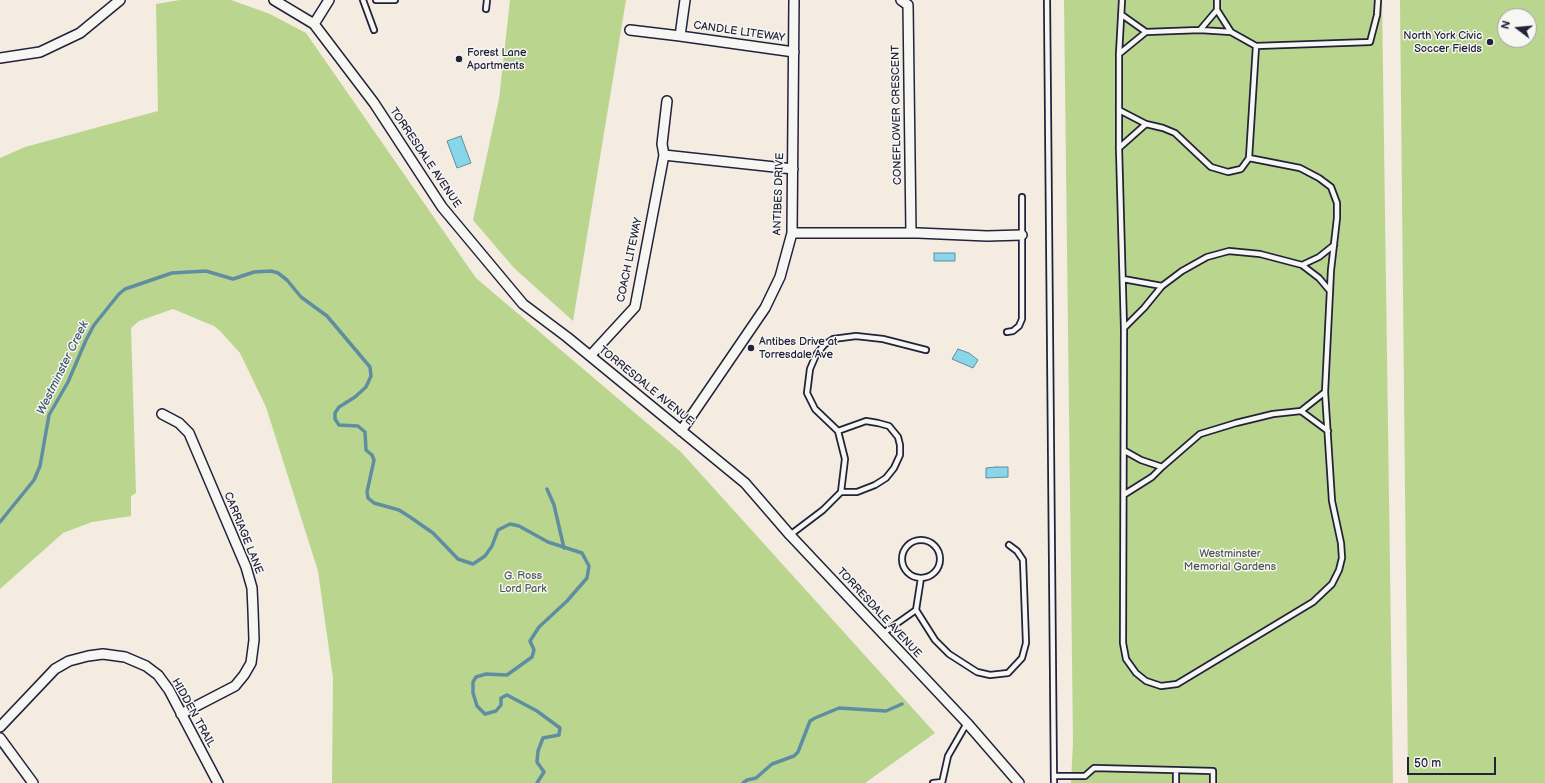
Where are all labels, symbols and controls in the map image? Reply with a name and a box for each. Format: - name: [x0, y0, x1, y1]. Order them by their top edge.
- north arrow: [1497, 8, 1537, 48]
- street label: CANDLE LITEWAY: [692, 19, 786, 45]
- text: N: [1499, 19, 1513, 31]
- place label: North York Civic Soccer Fields: [1403, 29, 1482, 55]
- marker: North York Civic Soccer Fields: [1485, 37, 1495, 47]
- street label: CONEFLOWER CRESCENT: [889, 45, 905, 185]
- place label: Forest Lane Apartments: [467, 46, 526, 72]
- marker: Forest Lane Apartments: [454, 54, 464, 64]
- street label: TORRESDALE AVENUE: [386, 105, 464, 211]
- street label: ANTIBES DRIVE: [771, 152, 787, 236]
- street label: COACH LITEWAY: [615, 217, 645, 303]
- water label: Westminster Creek: [34, 319, 92, 417]
- place label: Antibes Drive at Torresdale Ave: [759, 335, 837, 361]
- marker: Antibes Drive at Torresdale Ave: [746, 343, 756, 353]
- street label: TORRESDALE AVENUE: [596, 344, 696, 428]
- street label: CARRIAGE LANE: [221, 490, 265, 576]
- park label: Westminster Memorial Gardens: [1184, 547, 1276, 573]
- street label: TORRESDALE AVENUE: [834, 565, 924, 661]
- park label: G. Ross Lord Park: [499, 569, 547, 595]
- street label: HIDDEN TRAIL: [169, 676, 217, 750]
- scale bar: [1409, 749, 1498, 775]
- text: 50 m: [1414, 756, 1441, 771]

